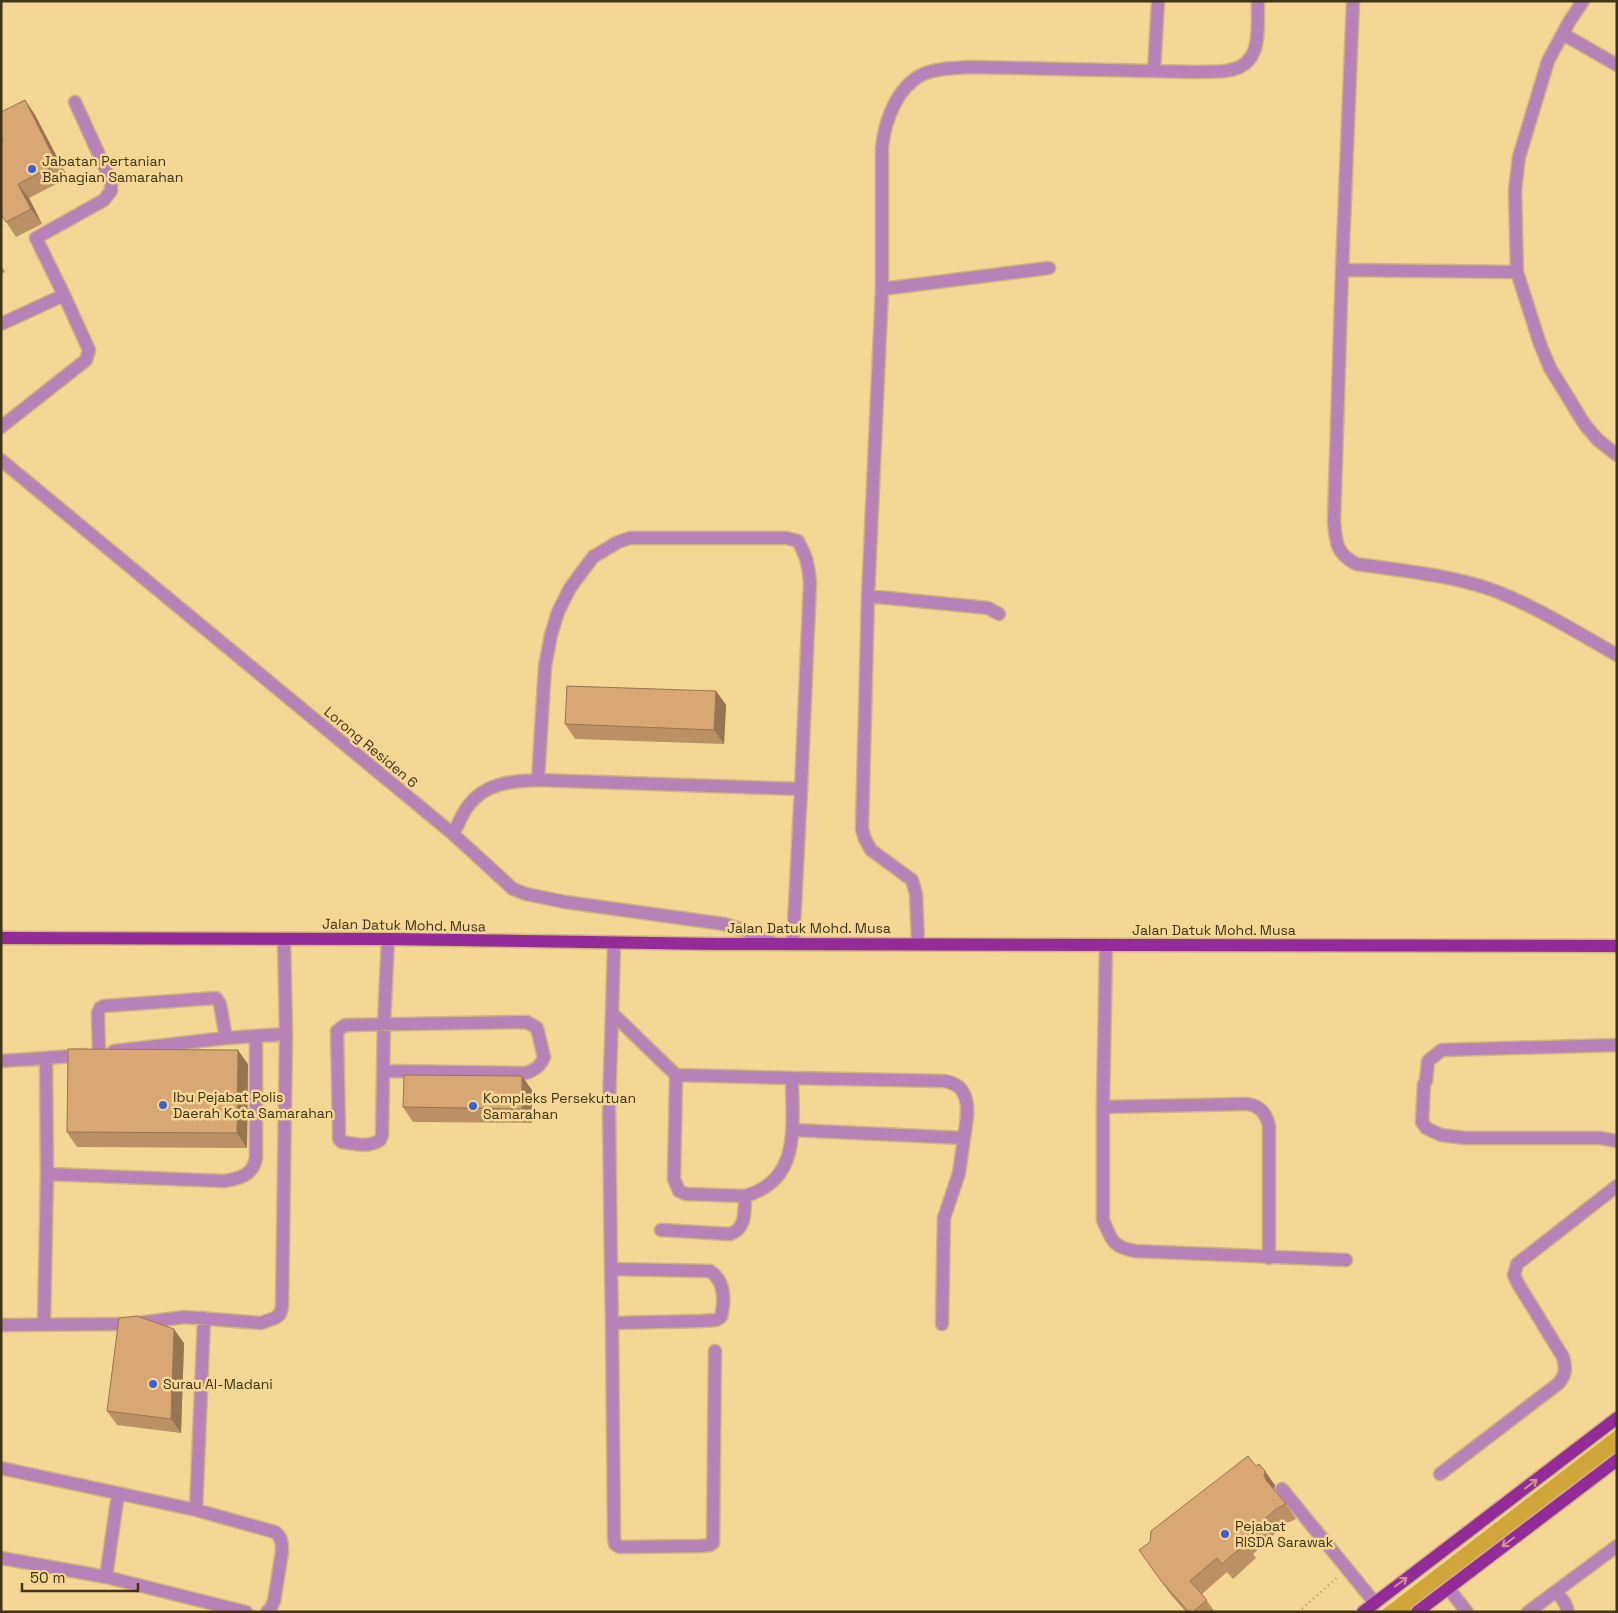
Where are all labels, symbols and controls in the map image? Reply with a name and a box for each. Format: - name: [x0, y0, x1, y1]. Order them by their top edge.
- place label: Jabatan Pertanian Bahagian Samarahan: [42, 152, 183, 186]
- marker: Jabatan Pertanian Bahagian Samarahan: [26, 163, 38, 175]
- street label: Lorong Residen 6: [320, 702, 422, 792]
- street label: Jalan Datuk Mohd. Musa: [322, 915, 486, 935]
- street label: Jalan Datuk Mohd. Musa: [727, 919, 891, 937]
- street label: Jalan Datuk Mohd. Musa: [1132, 921, 1296, 939]
- place label: Ibu Pejabat Polis Daerah Kota Samarahan: [173, 1088, 333, 1122]
- place label: Kompleks Persekutuan Samarahan: [483, 1089, 636, 1123]
- marker: Ibu Pejabat Polis Daerah Kota Samarahan: [157, 1099, 169, 1111]
- marker: Kompleks Persekutuan Samarahan: [467, 1100, 479, 1112]
- place label: Surau Al-Madani: [163, 1375, 273, 1393]
- marker: Surau Al-Madani: [147, 1378, 159, 1390]
- one-way arrow: [1524, 1478, 1537, 1489]
- place label: Pejabat RISDA Sarawak: [1235, 1517, 1334, 1551]
- marker: Pejabat RISDA Sarawak: [1219, 1528, 1231, 1540]
- one-way arrow: [1502, 1537, 1515, 1548]
- scale bar: [22, 1560, 139, 1592]
- text: 50 m: [30, 1568, 65, 1587]
- one-way arrow: [1394, 1577, 1408, 1587]

